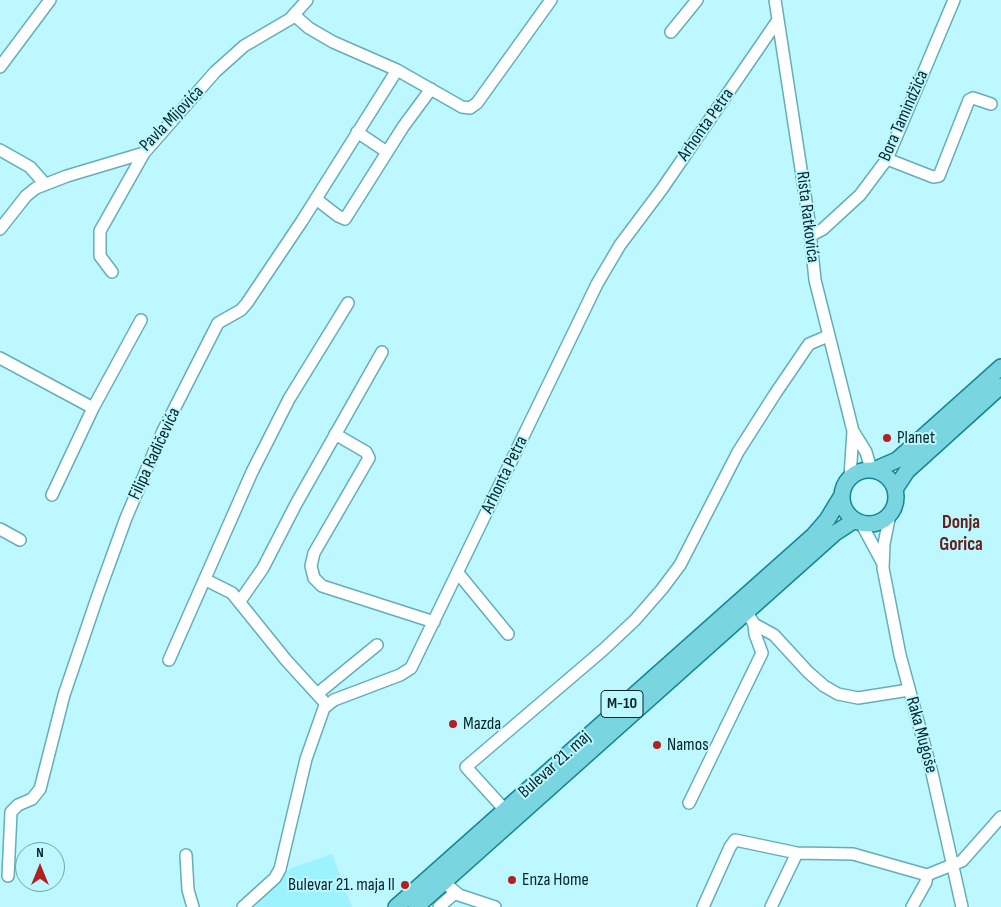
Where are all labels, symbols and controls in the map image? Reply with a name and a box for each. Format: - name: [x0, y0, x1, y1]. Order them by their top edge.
- street label: Bora Tamindžića: [874, 67, 934, 165]
- street label: Pavla Mijovića: [135, 82, 209, 156]
- street label: Arhonta Petra: [673, 85, 739, 165]
- street label: Rista Ratkovića: [791, 170, 823, 264]
- street label: Filipa Radičevića: [124, 405, 186, 503]
- place label: Planet: [897, 427, 935, 449]
- marker: Planet: [881, 432, 893, 444]
- street label: Arhonta Petra: [477, 433, 533, 517]
- district label: Donja Gorica: [939, 512, 983, 556]
- road number: M-10: [601, 691, 643, 718]
- street label: Raka Mugoše: [900, 694, 942, 776]
- place label: Mazda: [463, 713, 501, 735]
- marker: Mazda: [447, 718, 459, 730]
- street label: Bulevar 21. maj: [514, 727, 596, 803]
- place label: Namos: [667, 734, 709, 756]
- marker: Namos: [651, 739, 663, 751]
- north arrow: [15, 842, 65, 892]
- text: N: [36, 844, 44, 861]
- place label: Enza Home: [522, 869, 589, 891]
- place label: Bulevar 21. maja II: [288, 874, 395, 896]
- marker: Enza Home: [506, 874, 518, 886]
- marker: Bulevar 21. maja II: [399, 879, 411, 891]

